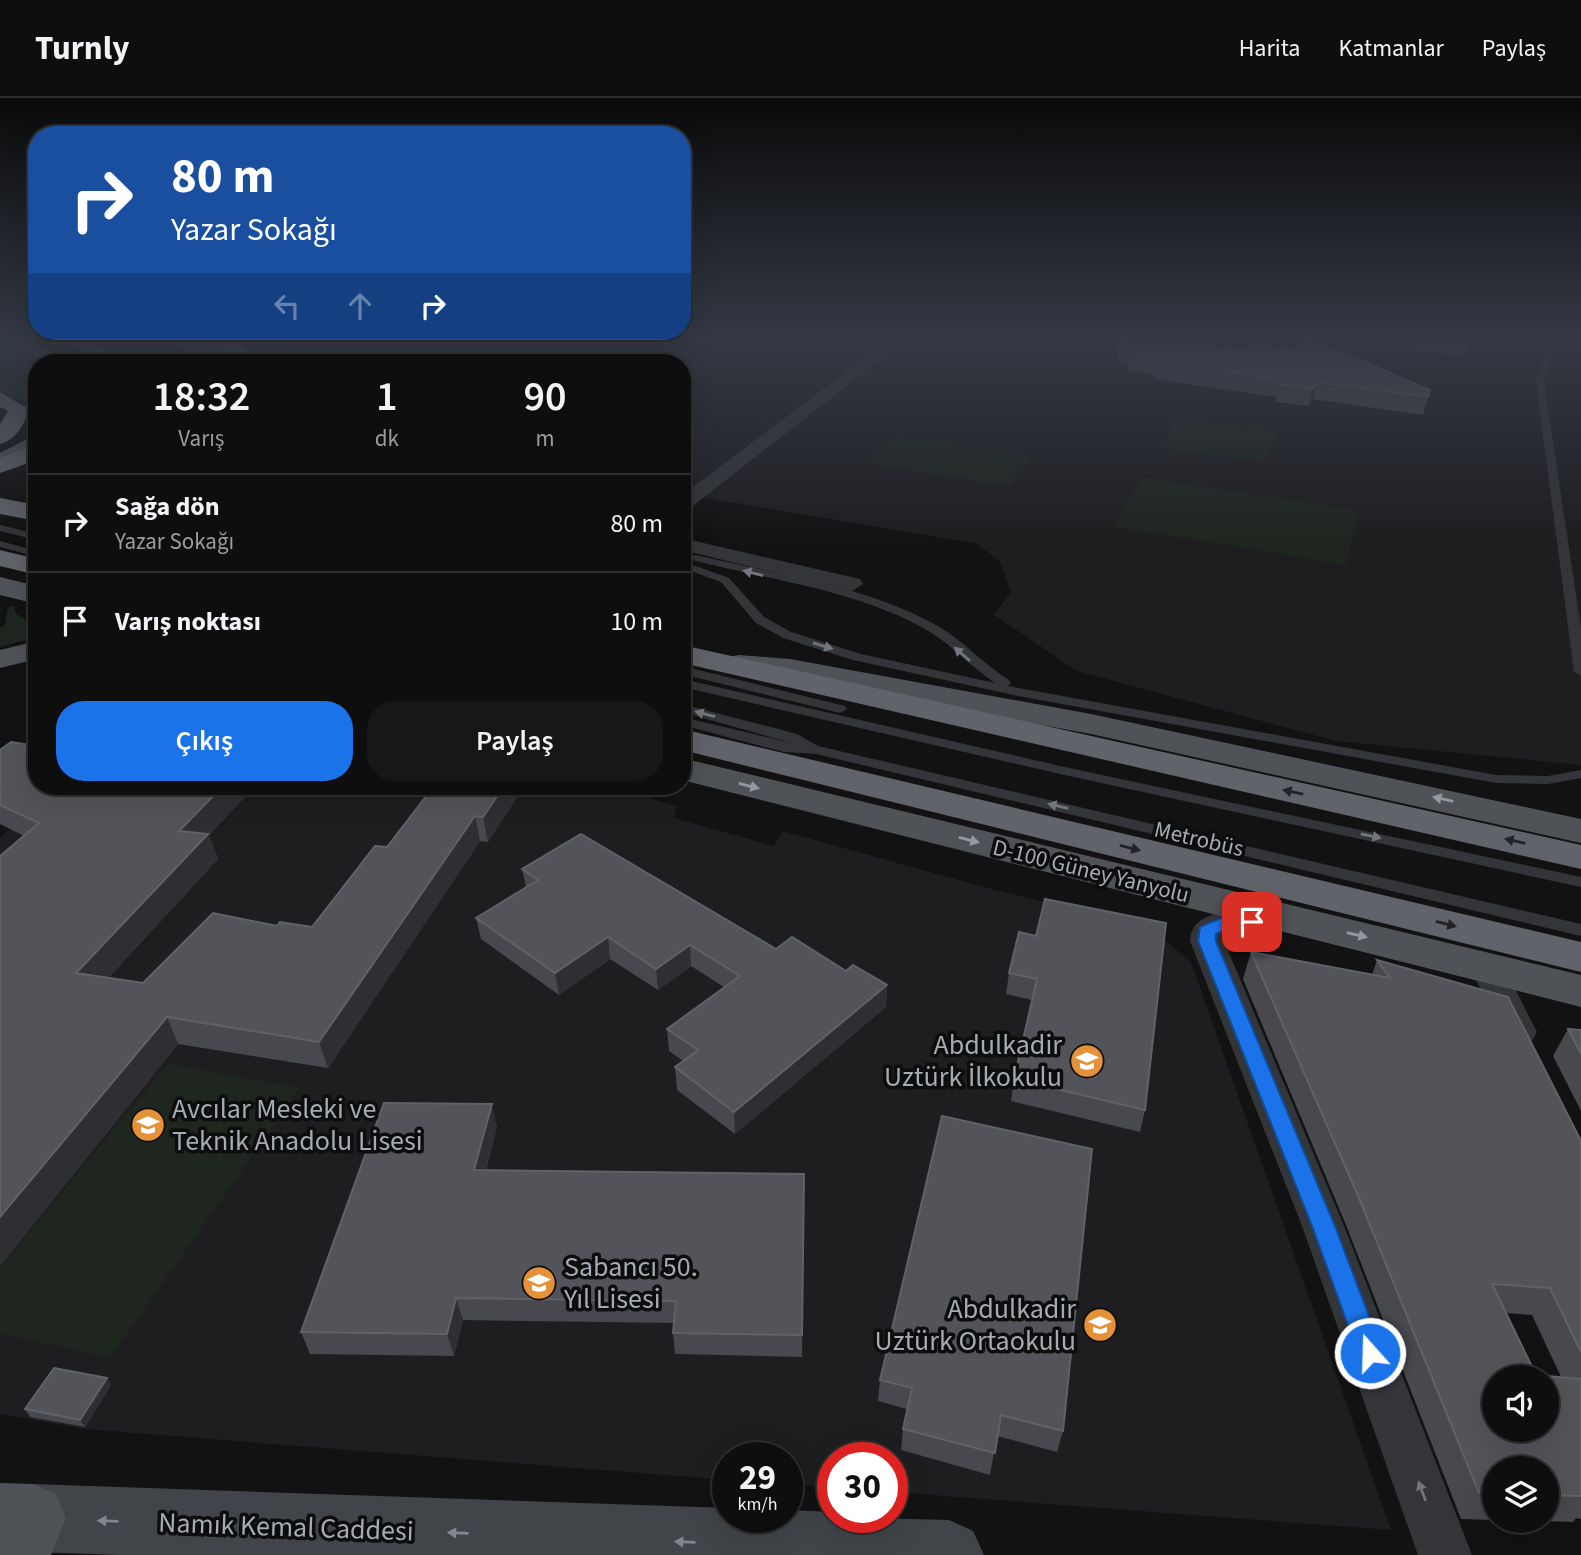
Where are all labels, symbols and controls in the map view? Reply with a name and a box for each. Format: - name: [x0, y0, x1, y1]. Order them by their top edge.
- text: Turnly: [35, 25, 129, 72]
- text: Harita: [1239, 31, 1300, 66]
- text: Katmanlar: [1338, 31, 1444, 66]
- text: Paylaş: [1482, 31, 1546, 66]
- text: 80 m: [171, 142, 275, 212]
- icon: right: [56, 154, 147, 245]
- text: Yazar Sokağı: [171, 207, 337, 253]
- icon: left: [268, 287, 306, 325]
- icon: ahead: [341, 287, 379, 325]
- icon: right: [414, 287, 452, 325]
- text: 18:32: [153, 367, 250, 427]
- text: 1: [376, 367, 398, 427]
- text: 90: [523, 367, 566, 427]
- text: Varış: [178, 422, 224, 455]
- text: dk: [375, 422, 399, 455]
- text: m: [535, 422, 554, 455]
- text: Sağa dön: [115, 488, 220, 525]
- icon: right: [56, 504, 94, 542]
- text: 80 m: [610, 505, 663, 542]
- text: Yazar Sokağı: [115, 525, 234, 558]
- one-way arrow: [741, 567, 763, 578]
- icon: arrive: [56, 602, 94, 640]
- text: Varış noktası: [115, 603, 261, 640]
- text: 10 m: [610, 603, 663, 640]
- one-way arrow: [813, 641, 834, 652]
- one-way arrow: [954, 646, 971, 662]
- button: Çıkış: [56, 701, 353, 781]
- button: Paylaş: [367, 701, 663, 781]
- one-way arrow: [694, 708, 716, 719]
- one-way arrow: [738, 781, 760, 792]
- one-way arrow: [1281, 786, 1303, 797]
- one-way arrow: [1432, 793, 1454, 804]
- one-way arrow: [1047, 800, 1069, 811]
- street label: Metrobüs: [1151, 813, 1247, 865]
- one-way arrow: [1360, 830, 1382, 841]
- street label: D-100 Güney Yanyolu: [989, 831, 1193, 911]
- one-way arrow: [959, 835, 981, 846]
- one-way arrow: [1504, 835, 1526, 846]
- one-way arrow: [1119, 843, 1141, 854]
- pin: [1222, 892, 1282, 952]
- icon: arrive: [1233, 903, 1271, 941]
- one-way arrow: [1435, 919, 1457, 930]
- one-way arrow: [1346, 930, 1368, 941]
- place label: Abdulkadir Uztürk İlkokulu: [884, 1025, 1062, 1097]
- school or university icon: Abdulkadir Uztürk İlkokulu: [1068, 1042, 1106, 1080]
- place label: Avcılar Mesleki ve Teknik Anadolu Lisesi: [172, 1089, 423, 1161]
- school or university icon: Avcılar Mesleki ve Teknik Anadolu Lisesi: [129, 1106, 167, 1144]
- place label: Sabancı 50. Yıl Lisesi: [563, 1247, 698, 1319]
- school or university icon: Sabancı 50. Yıl Lisesi: [520, 1264, 558, 1302]
- place label: Abdulkadir Uztürk Ortaokulu: [875, 1289, 1076, 1361]
- school or university icon: Abdulkadir Uztürk Ortaokulu: [1081, 1306, 1119, 1344]
- position arrow: [1333, 1316, 1407, 1390]
- map controls: [1482, 1365, 1559, 1533]
- button: sound: [1482, 1365, 1559, 1442]
- speed limit sign: 30: [817, 1442, 908, 1533]
- text: 29: [739, 1453, 776, 1503]
- button: layers: [1482, 1456, 1559, 1533]
- one-way arrow: [1416, 1481, 1427, 1502]
- text: km/h: [738, 1492, 777, 1517]
- street label: Namık Kemal Caddesi: [158, 1503, 414, 1551]
- one-way arrow: [97, 1515, 119, 1526]
- one-way arrow: [447, 1528, 469, 1539]
- one-way arrow: [674, 1536, 696, 1547]

